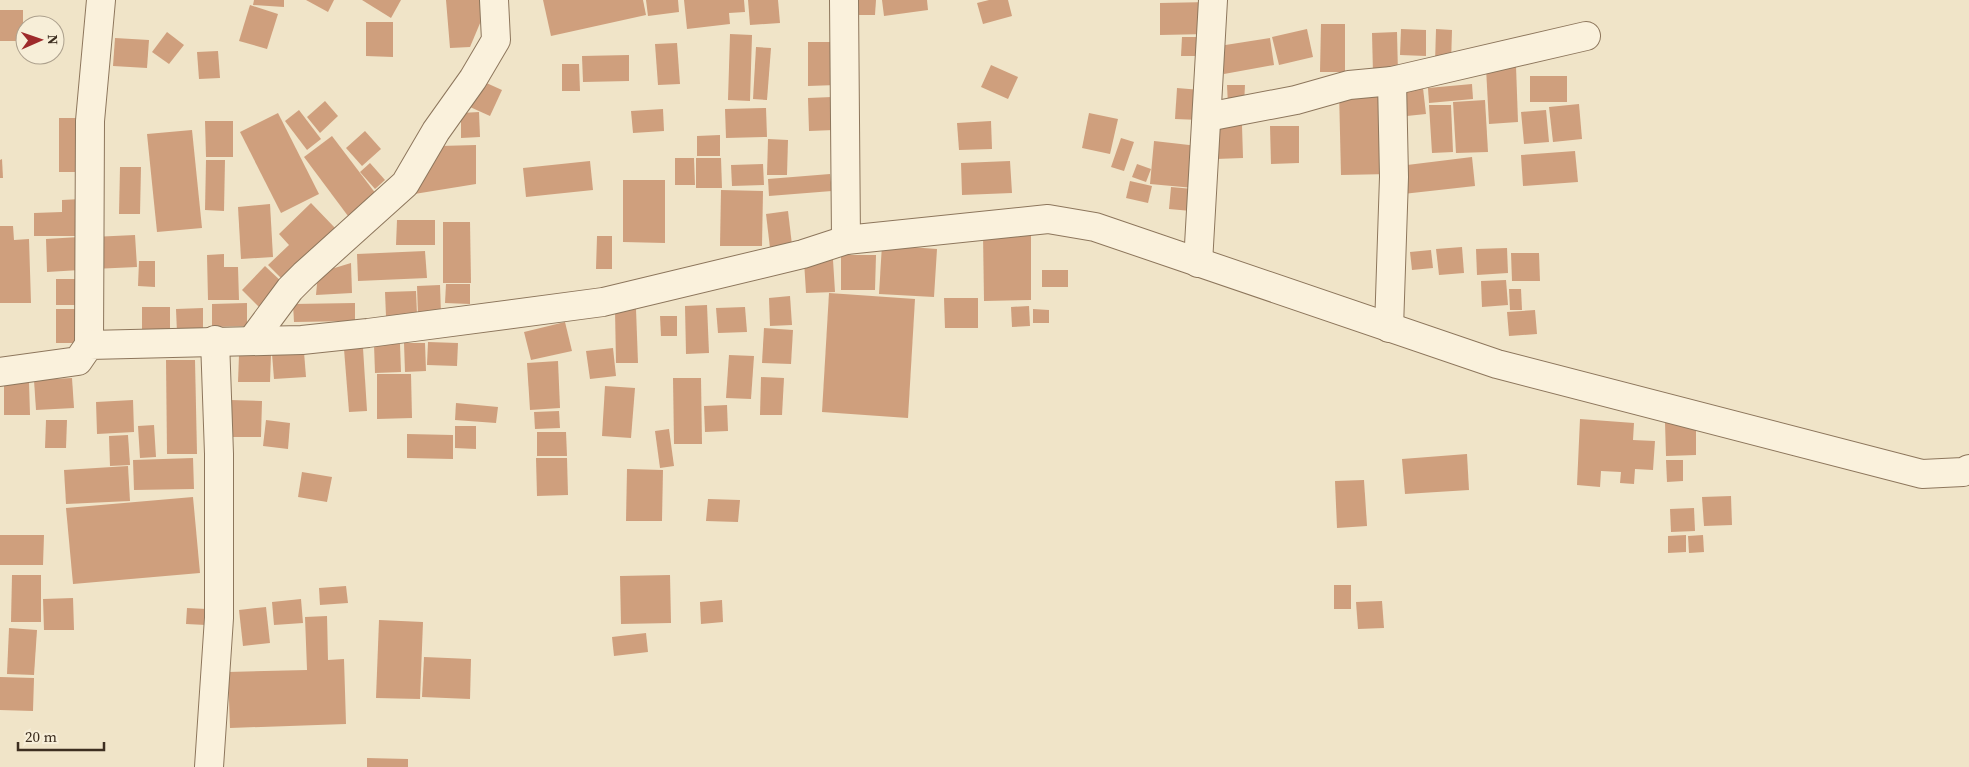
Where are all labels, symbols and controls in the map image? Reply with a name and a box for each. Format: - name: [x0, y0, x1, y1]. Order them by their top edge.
- north arrow: [15, 15, 65, 65]
- text: N: [43, 34, 63, 45]
- scale bar: [18, 720, 104, 752]
- text: 20 m: [25, 726, 57, 747]

